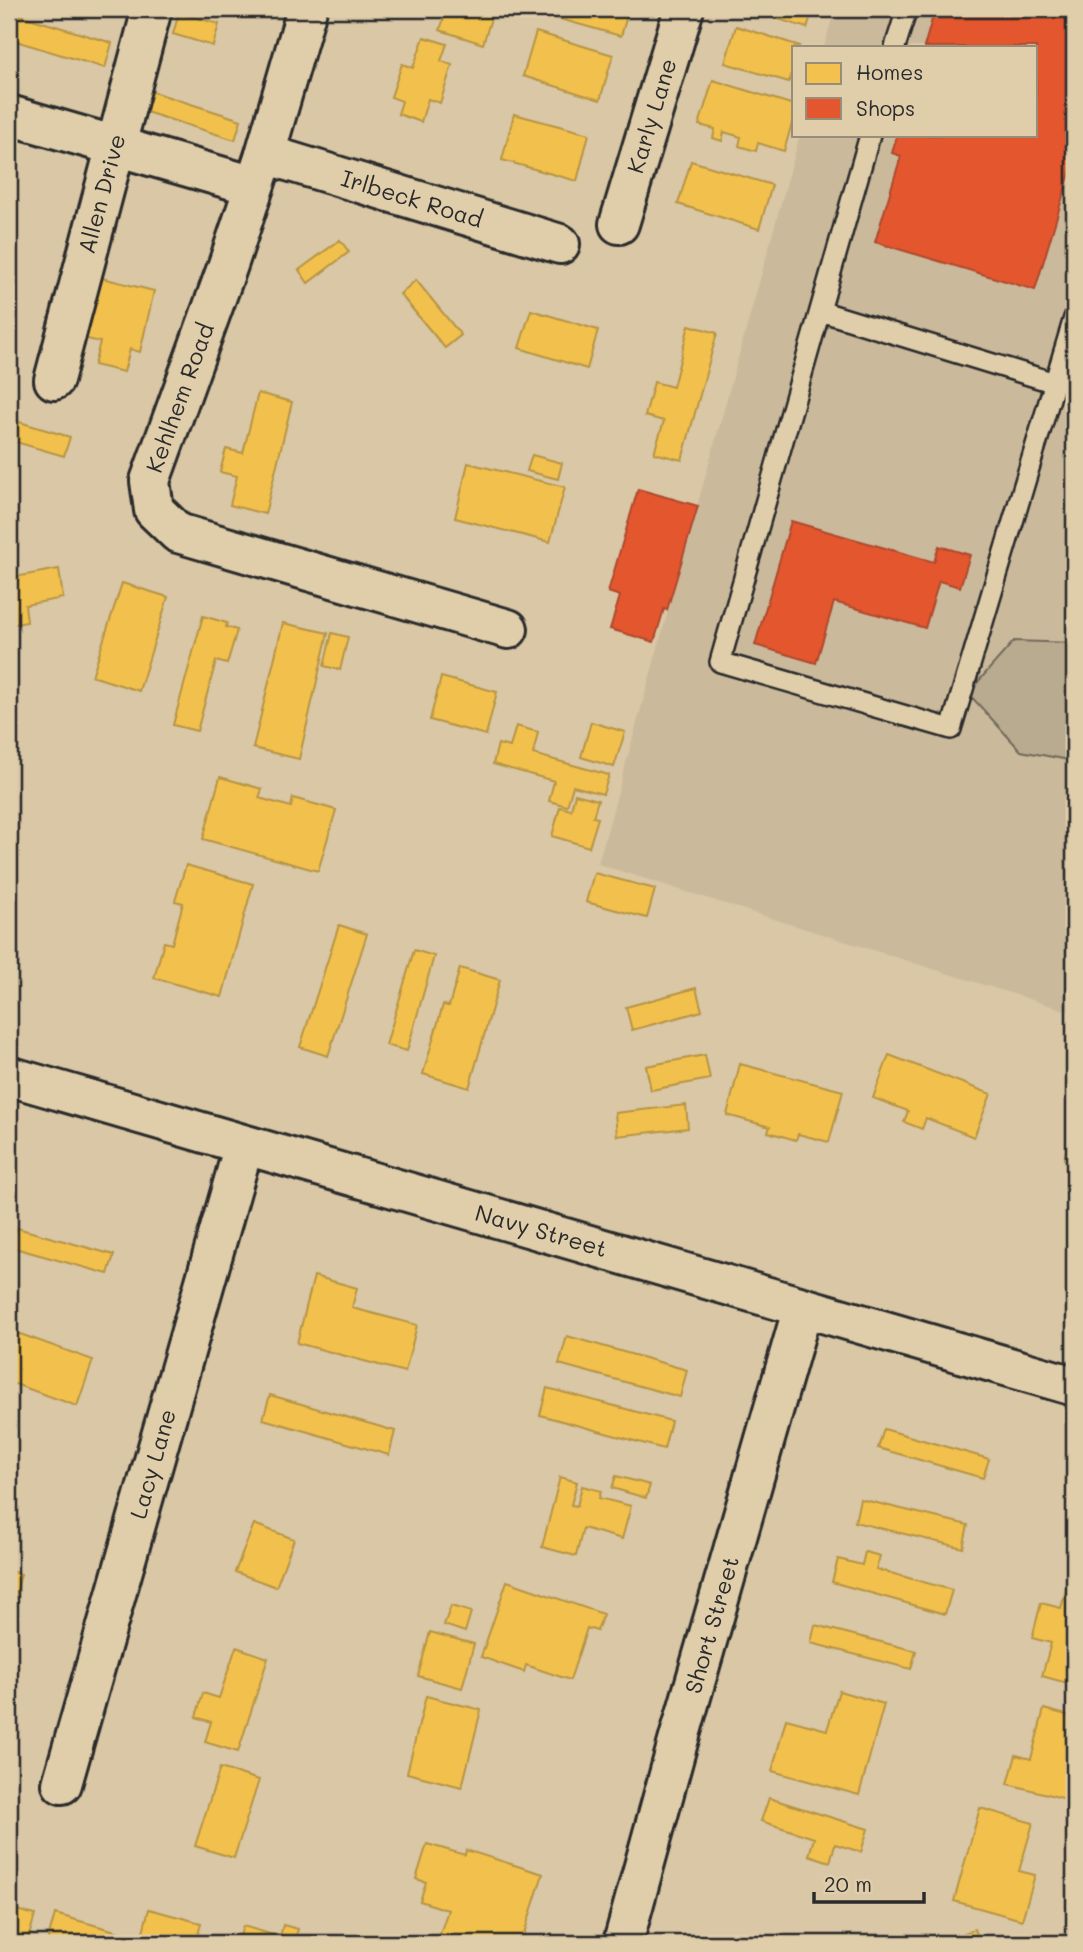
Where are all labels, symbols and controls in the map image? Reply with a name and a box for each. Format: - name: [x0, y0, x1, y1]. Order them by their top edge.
- legend: [792, 46, 1038, 136]
- street label: Karly Lane: [619, 55, 683, 177]
- text: Homes: [856, 58, 923, 85]
- text: Shops: [856, 94, 915, 121]
- street label: Allen Drive: [71, 131, 131, 257]
- street label: Irlbeck Road: [338, 162, 487, 234]
- street label: Kehlhem Road: [138, 319, 220, 477]
- street label: Navy Street: [472, 1197, 611, 1263]
- street label: Lacy Lane: [122, 1405, 182, 1522]
- street label: Short Street: [677, 1552, 745, 1697]
- scale bar: [814, 1861, 924, 1905]
- text: 20 m: [824, 1870, 872, 1897]

